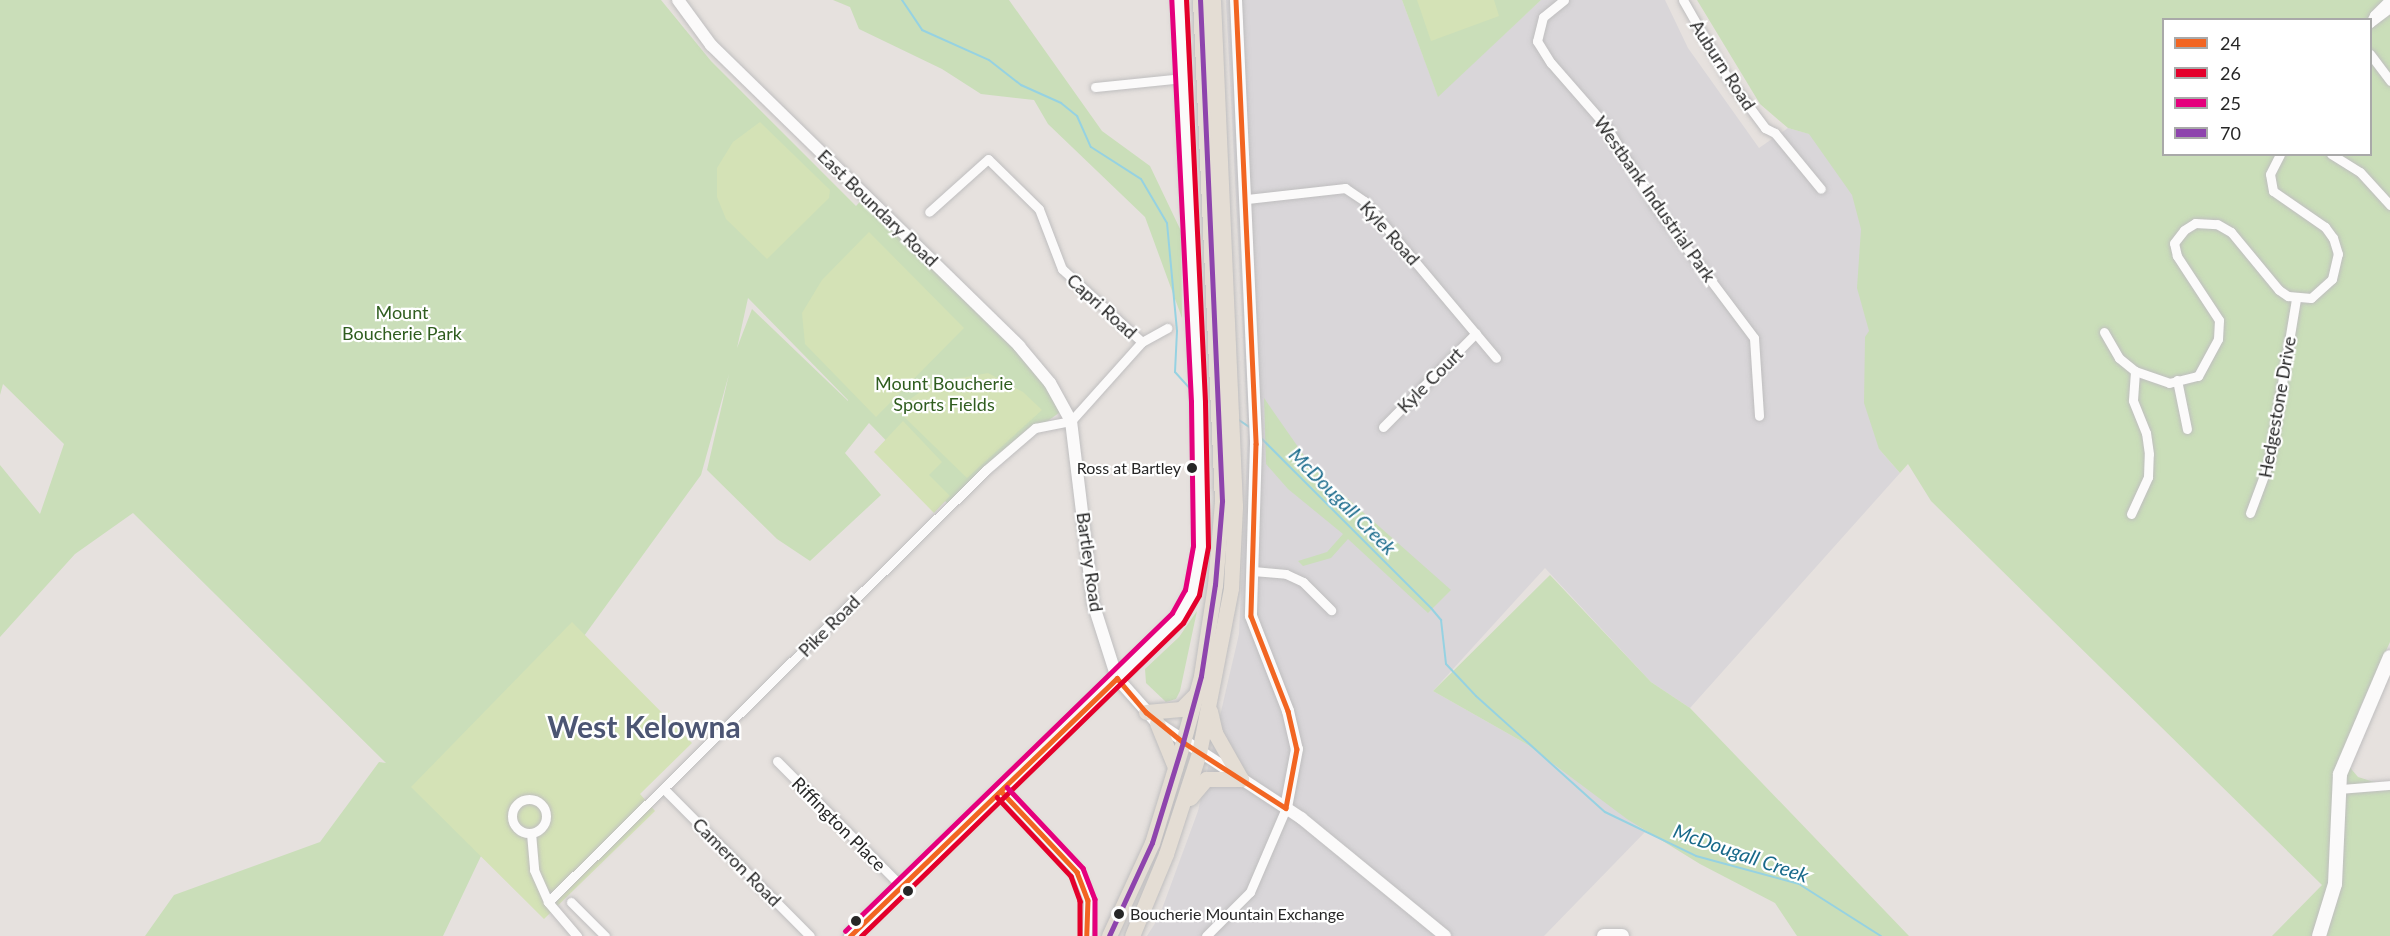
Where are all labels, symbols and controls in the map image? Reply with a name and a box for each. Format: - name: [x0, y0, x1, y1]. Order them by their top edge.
- street label: Auburn Road: [1686, 16, 1760, 114]
- legend: [2162, 18, 2372, 156]
- text: 24: [2220, 32, 2241, 54]
- text: 26: [2220, 62, 2241, 84]
- text: 25: [2220, 92, 2241, 114]
- street label: Westbank Industrial Park: [1590, 112, 1720, 286]
- text: 70: [2220, 122, 2241, 144]
- street label: East Boundary Road: [813, 145, 943, 271]
- street label: Kyle Road: [1356, 197, 1424, 269]
- street label: Capri Road: [1063, 269, 1141, 343]
- park label: Mount Boucherie Park: [342, 302, 462, 344]
- street label: Hedgestone Drive: [2254, 335, 2300, 479]
- street label: Kyle Court: [1393, 343, 1467, 417]
- park label: Mount Boucherie Sports Fields: [875, 373, 1013, 416]
- water label: McDougall Creek: [1284, 442, 1402, 560]
- place label: Ross at Bartley: [1077, 458, 1181, 478]
- marker: Ross at Bartley: [1186, 462, 1198, 474]
- street label: Bartley Road: [1072, 511, 1108, 613]
- street label: Pike Road: [794, 591, 864, 661]
- district label: West Kelowna: [547, 708, 741, 744]
- street label: Riffington Place: [788, 773, 890, 875]
- street label: Cameron Road: [688, 813, 786, 911]
- water label: McDougall Creek: [1670, 819, 1812, 887]
- unlabelled marker: [902, 885, 914, 897]
- place label: Boucherie Mountain Exchange: [1130, 904, 1344, 924]
- marker: Boucherie Mountain Exchange: [1113, 908, 1125, 920]
- unlabelled marker: [850, 915, 862, 927]

